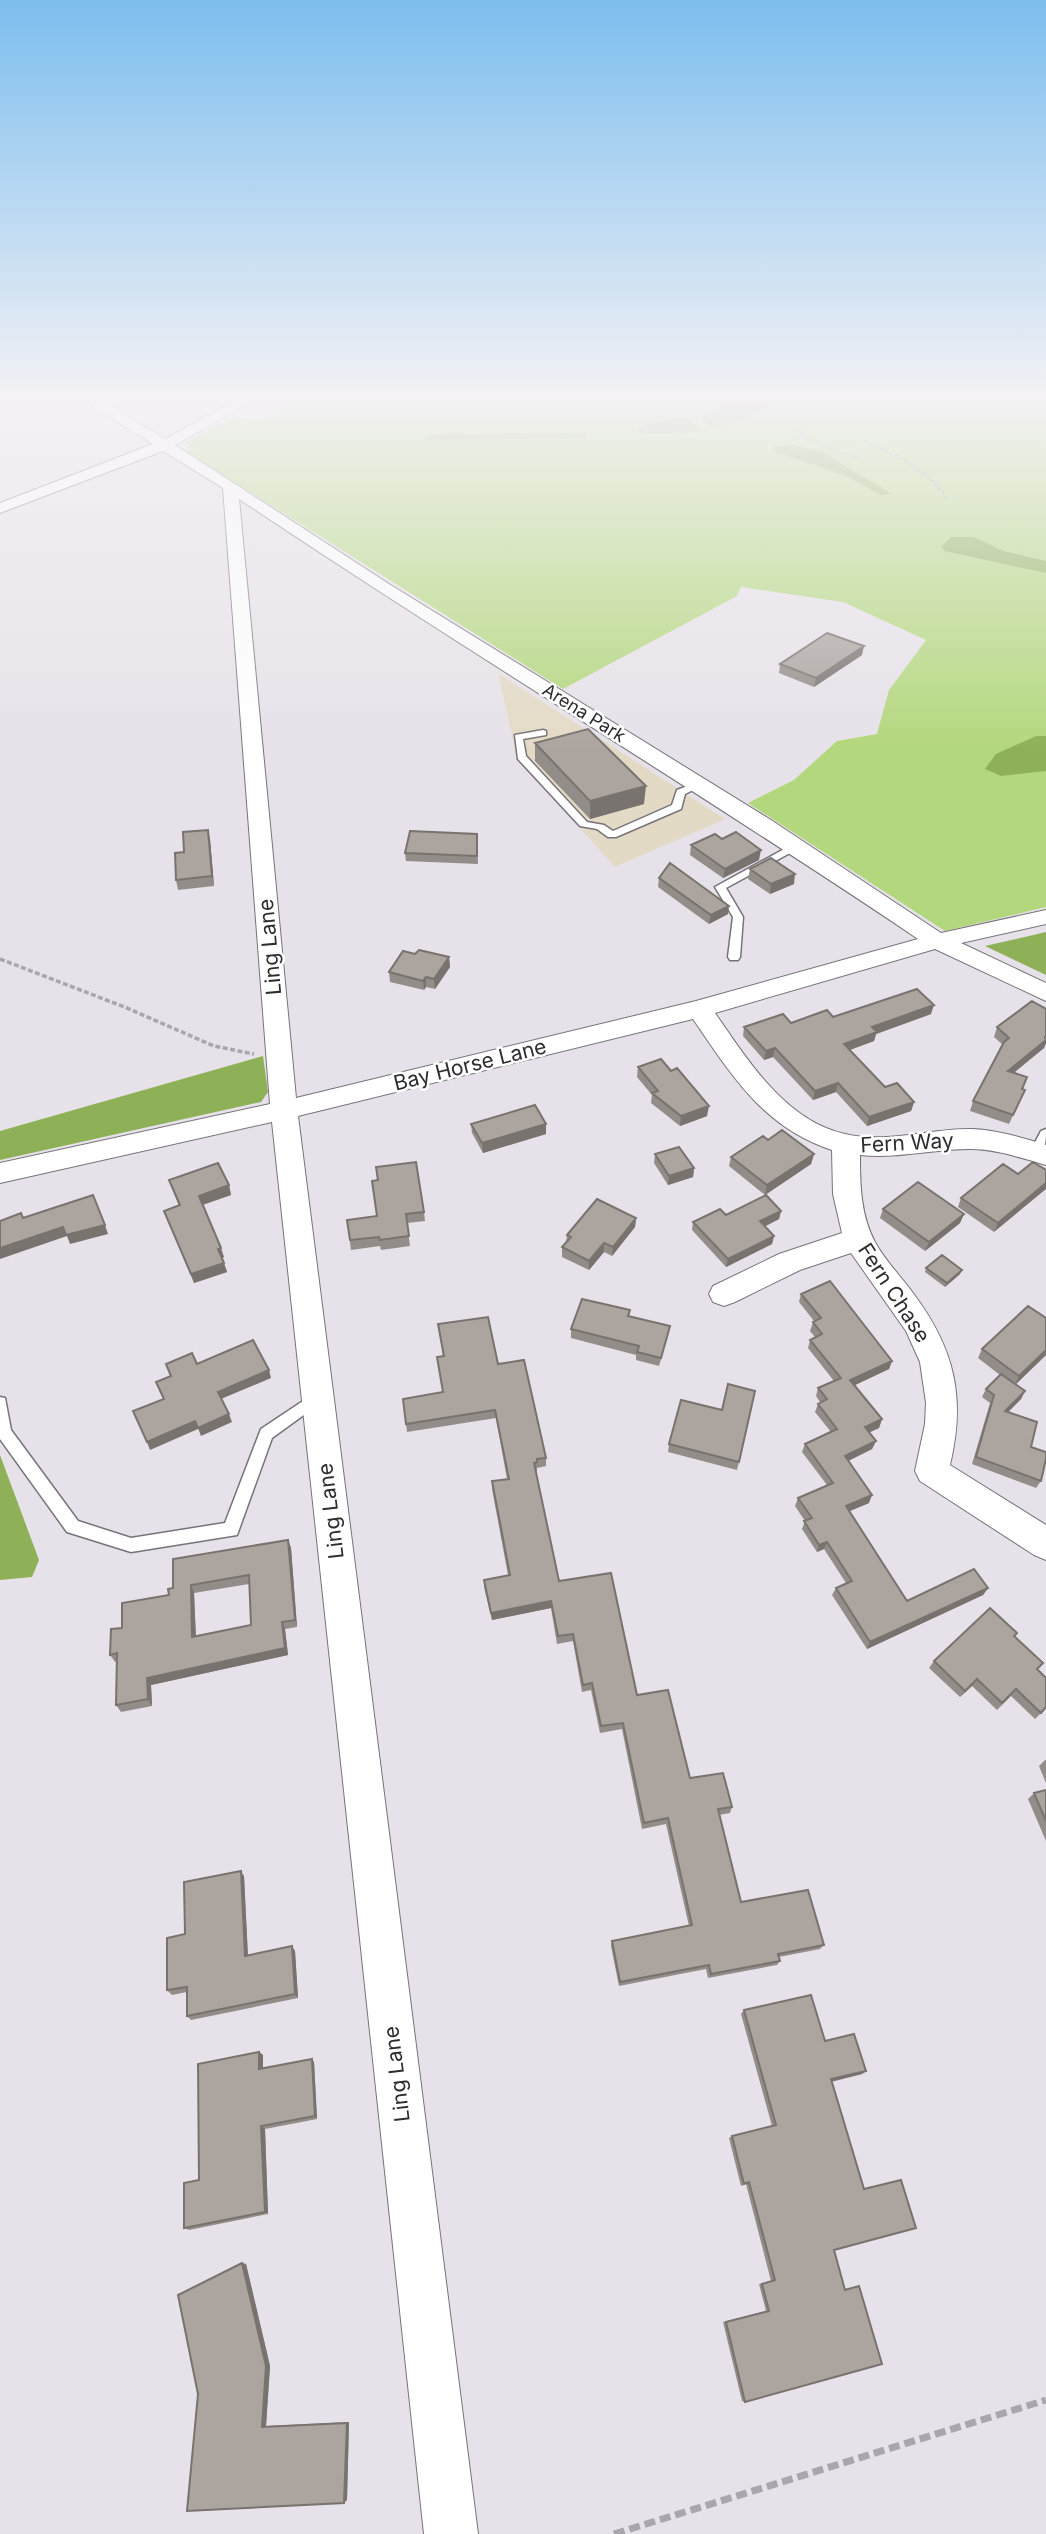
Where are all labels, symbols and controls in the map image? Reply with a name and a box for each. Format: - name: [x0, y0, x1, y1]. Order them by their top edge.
- street label: Arena Park: [539, 679, 630, 746]
- street label: Ling Lane: [253, 898, 286, 996]
- street label: Bay Horse Lane: [391, 1033, 549, 1096]
- street label: Fern Way: [860, 1128, 954, 1157]
- street label: Fern Chase: [853, 1238, 936, 1347]
- street label: Ling Lane: [312, 1462, 349, 1560]
- street label: Ling Lane: [378, 2025, 415, 2123]

